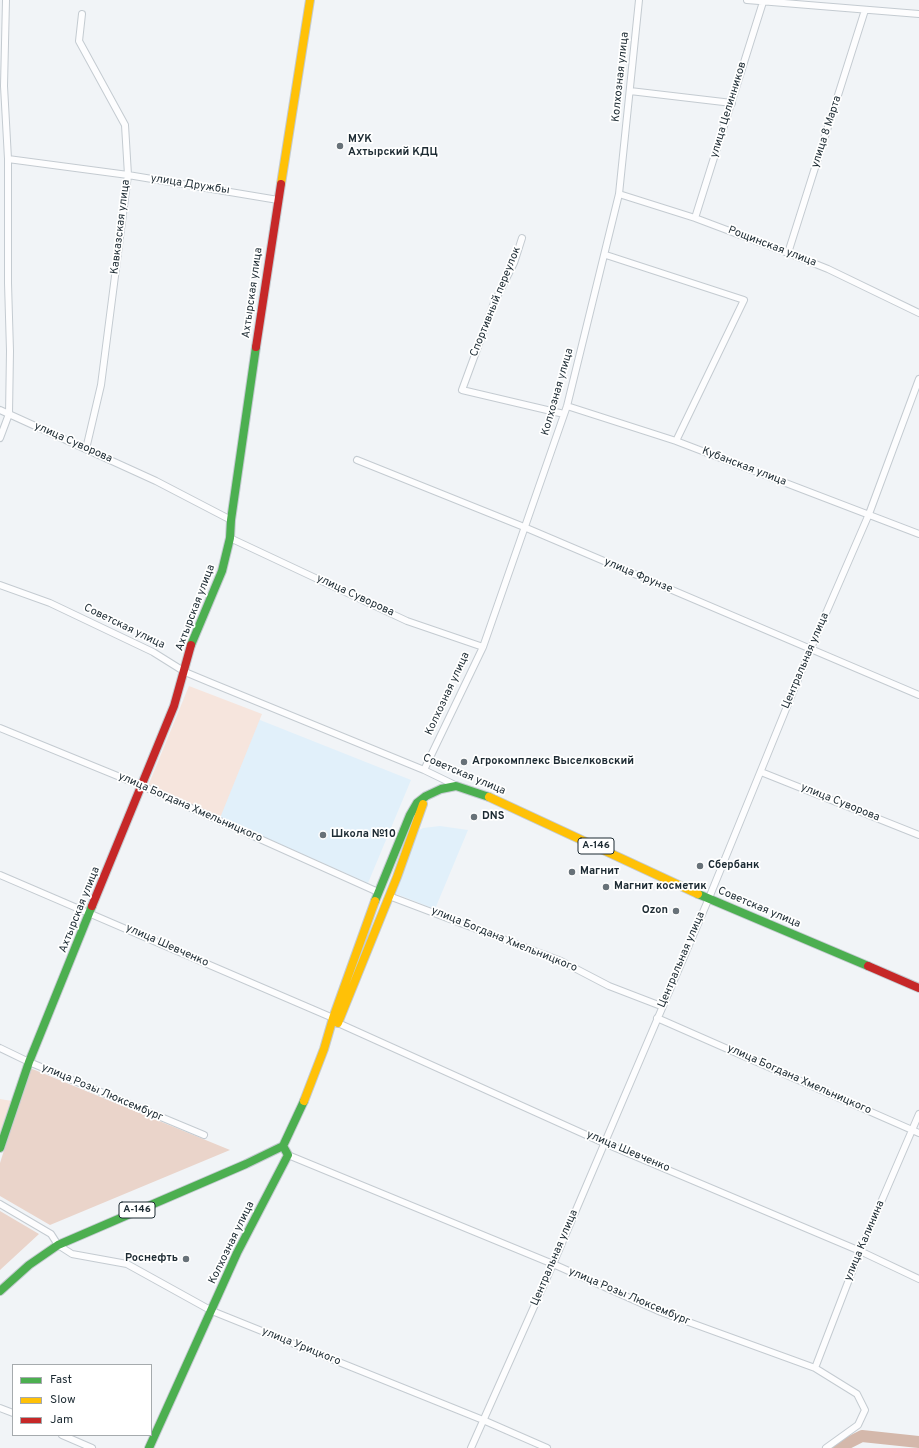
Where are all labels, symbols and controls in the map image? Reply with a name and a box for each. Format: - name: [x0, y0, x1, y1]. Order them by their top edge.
- street label: Колхозная улица: [610, 31, 632, 123]
- street label: улица Целинников: [708, 60, 750, 160]
- street label: улица 8 Марта: [809, 94, 845, 170]
- place label: МУК Ахтырский КДЦ: [348, 133, 438, 159]
- marker: МУК Ахтырский КДЦ: [335, 141, 345, 151]
- street label: улица Дружбы: [150, 172, 230, 198]
- street label: Кавказская улица: [109, 179, 133, 275]
- street label: Рощинская улица: [726, 224, 818, 270]
- street label: Спортивный переулок: [468, 245, 524, 359]
- street label: Ахтырская улица: [240, 247, 266, 339]
- street label: Колхозная улица: [539, 347, 577, 437]
- street label: улица Суворова: [32, 420, 114, 466]
- street label: Кубанская улица: [700, 445, 788, 489]
- street label: улица Фрунзе: [602, 556, 674, 596]
- street label: Ахтырская улица: [173, 563, 219, 653]
- street label: улица Суворова: [314, 572, 396, 620]
- street label: Советская улица: [81, 602, 167, 652]
- street label: Центральная улица: [780, 611, 832, 711]
- street label: Колхозная улица: [423, 650, 473, 738]
- street label: Советская улица: [421, 752, 507, 798]
- place label: Агрокомплекс Выселковский: [472, 755, 634, 769]
- marker: Агрокомплекс Выселковский: [459, 757, 469, 767]
- street label: улица Богдана Хмельницкого: [116, 770, 264, 846]
- street label: улица Суворова: [799, 781, 881, 825]
- place label: DNS: [482, 810, 504, 824]
- marker: DNS: [469, 812, 479, 822]
- place label: Школа №10: [331, 828, 396, 842]
- marker: Школа №10: [318, 830, 328, 840]
- road number: А-146: [578, 838, 614, 854]
- place label: Сбербанк: [708, 859, 760, 873]
- marker: Сбербанк: [695, 861, 705, 871]
- street label: Ахтырская улица: [57, 865, 103, 955]
- place label: Магнит: [580, 865, 619, 879]
- marker: Магнит: [567, 867, 577, 877]
- place label: Магнит косметик: [614, 880, 707, 894]
- marker: Магнит косметик: [601, 882, 611, 892]
- street label: Советская улица: [716, 885, 802, 931]
- place label: Ozon: [642, 904, 668, 918]
- street label: улица Богдана Хмельницкого: [429, 905, 579, 975]
- marker: Ozon: [671, 906, 681, 916]
- street label: Центральная улица: [656, 910, 708, 1010]
- street label: улица Шевченко: [124, 922, 210, 970]
- street label: улица Богдана Хмельницкого: [725, 1042, 873, 1118]
- street label: улица Розы Люксембург: [39, 1061, 165, 1125]
- street label: улица Шевченко: [584, 1128, 672, 1176]
- street label: улица Калинина: [842, 1199, 888, 1283]
- street label: Колхозная улица: [206, 1200, 258, 1286]
- road number: А-146: [119, 1202, 155, 1218]
- street label: Центральная улица: [529, 1208, 581, 1308]
- place label: Роснефть: [125, 1252, 178, 1266]
- marker: Роснефть: [181, 1254, 191, 1264]
- street label: улица Розы Люксембург: [566, 1265, 692, 1329]
- street label: улица Урицкого: [260, 1325, 342, 1369]
- legend: [12, 1364, 152, 1436]
- text: Fast: [50, 1372, 72, 1388]
- text: Slow: [50, 1392, 76, 1408]
- text: Jam: [50, 1412, 73, 1428]

